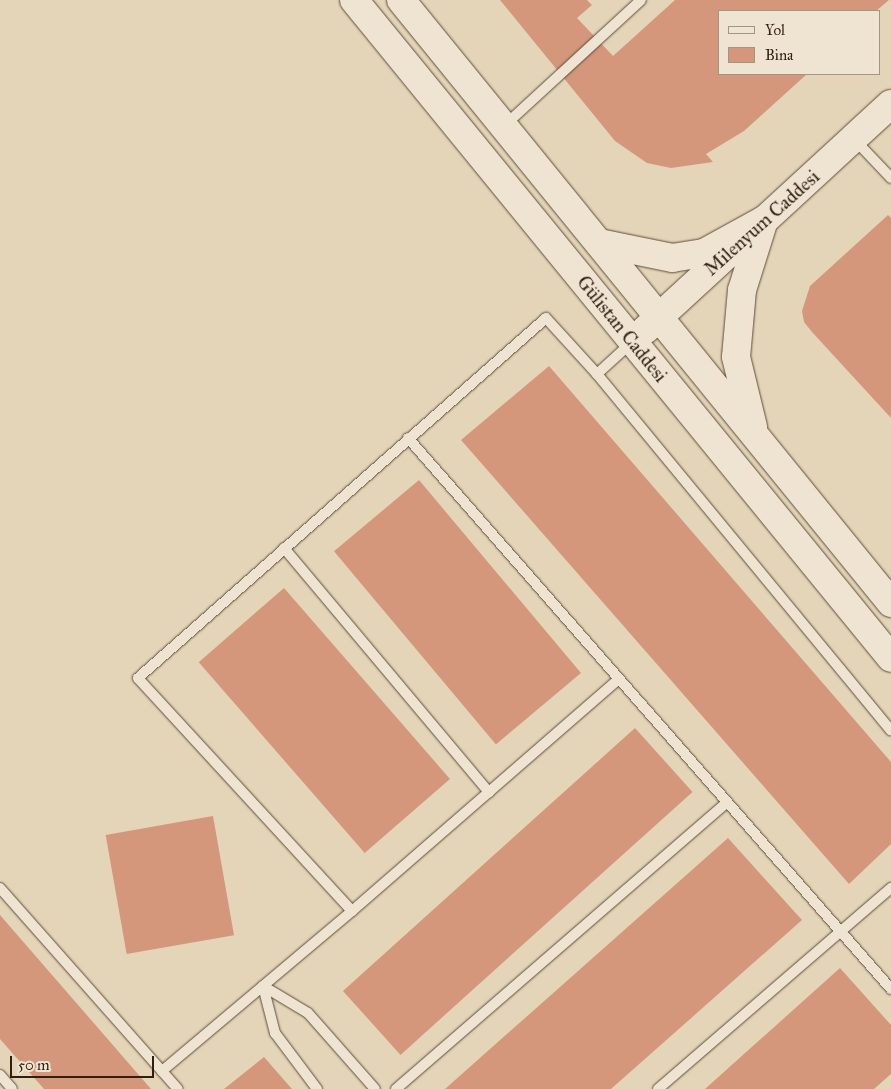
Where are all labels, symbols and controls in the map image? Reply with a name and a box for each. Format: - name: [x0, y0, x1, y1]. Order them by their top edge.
- legend: [718, 10, 881, 75]
- text: Yol: [765, 21, 785, 39]
- text: Bina: [765, 46, 793, 64]
- street label: Milenyum Caddesi: [700, 165, 824, 281]
- street label: Gülistan Caddesi: [572, 271, 672, 387]
- scale bar: [12, 1046, 156, 1078]
- text: 50 m: [18, 1056, 50, 1074]

